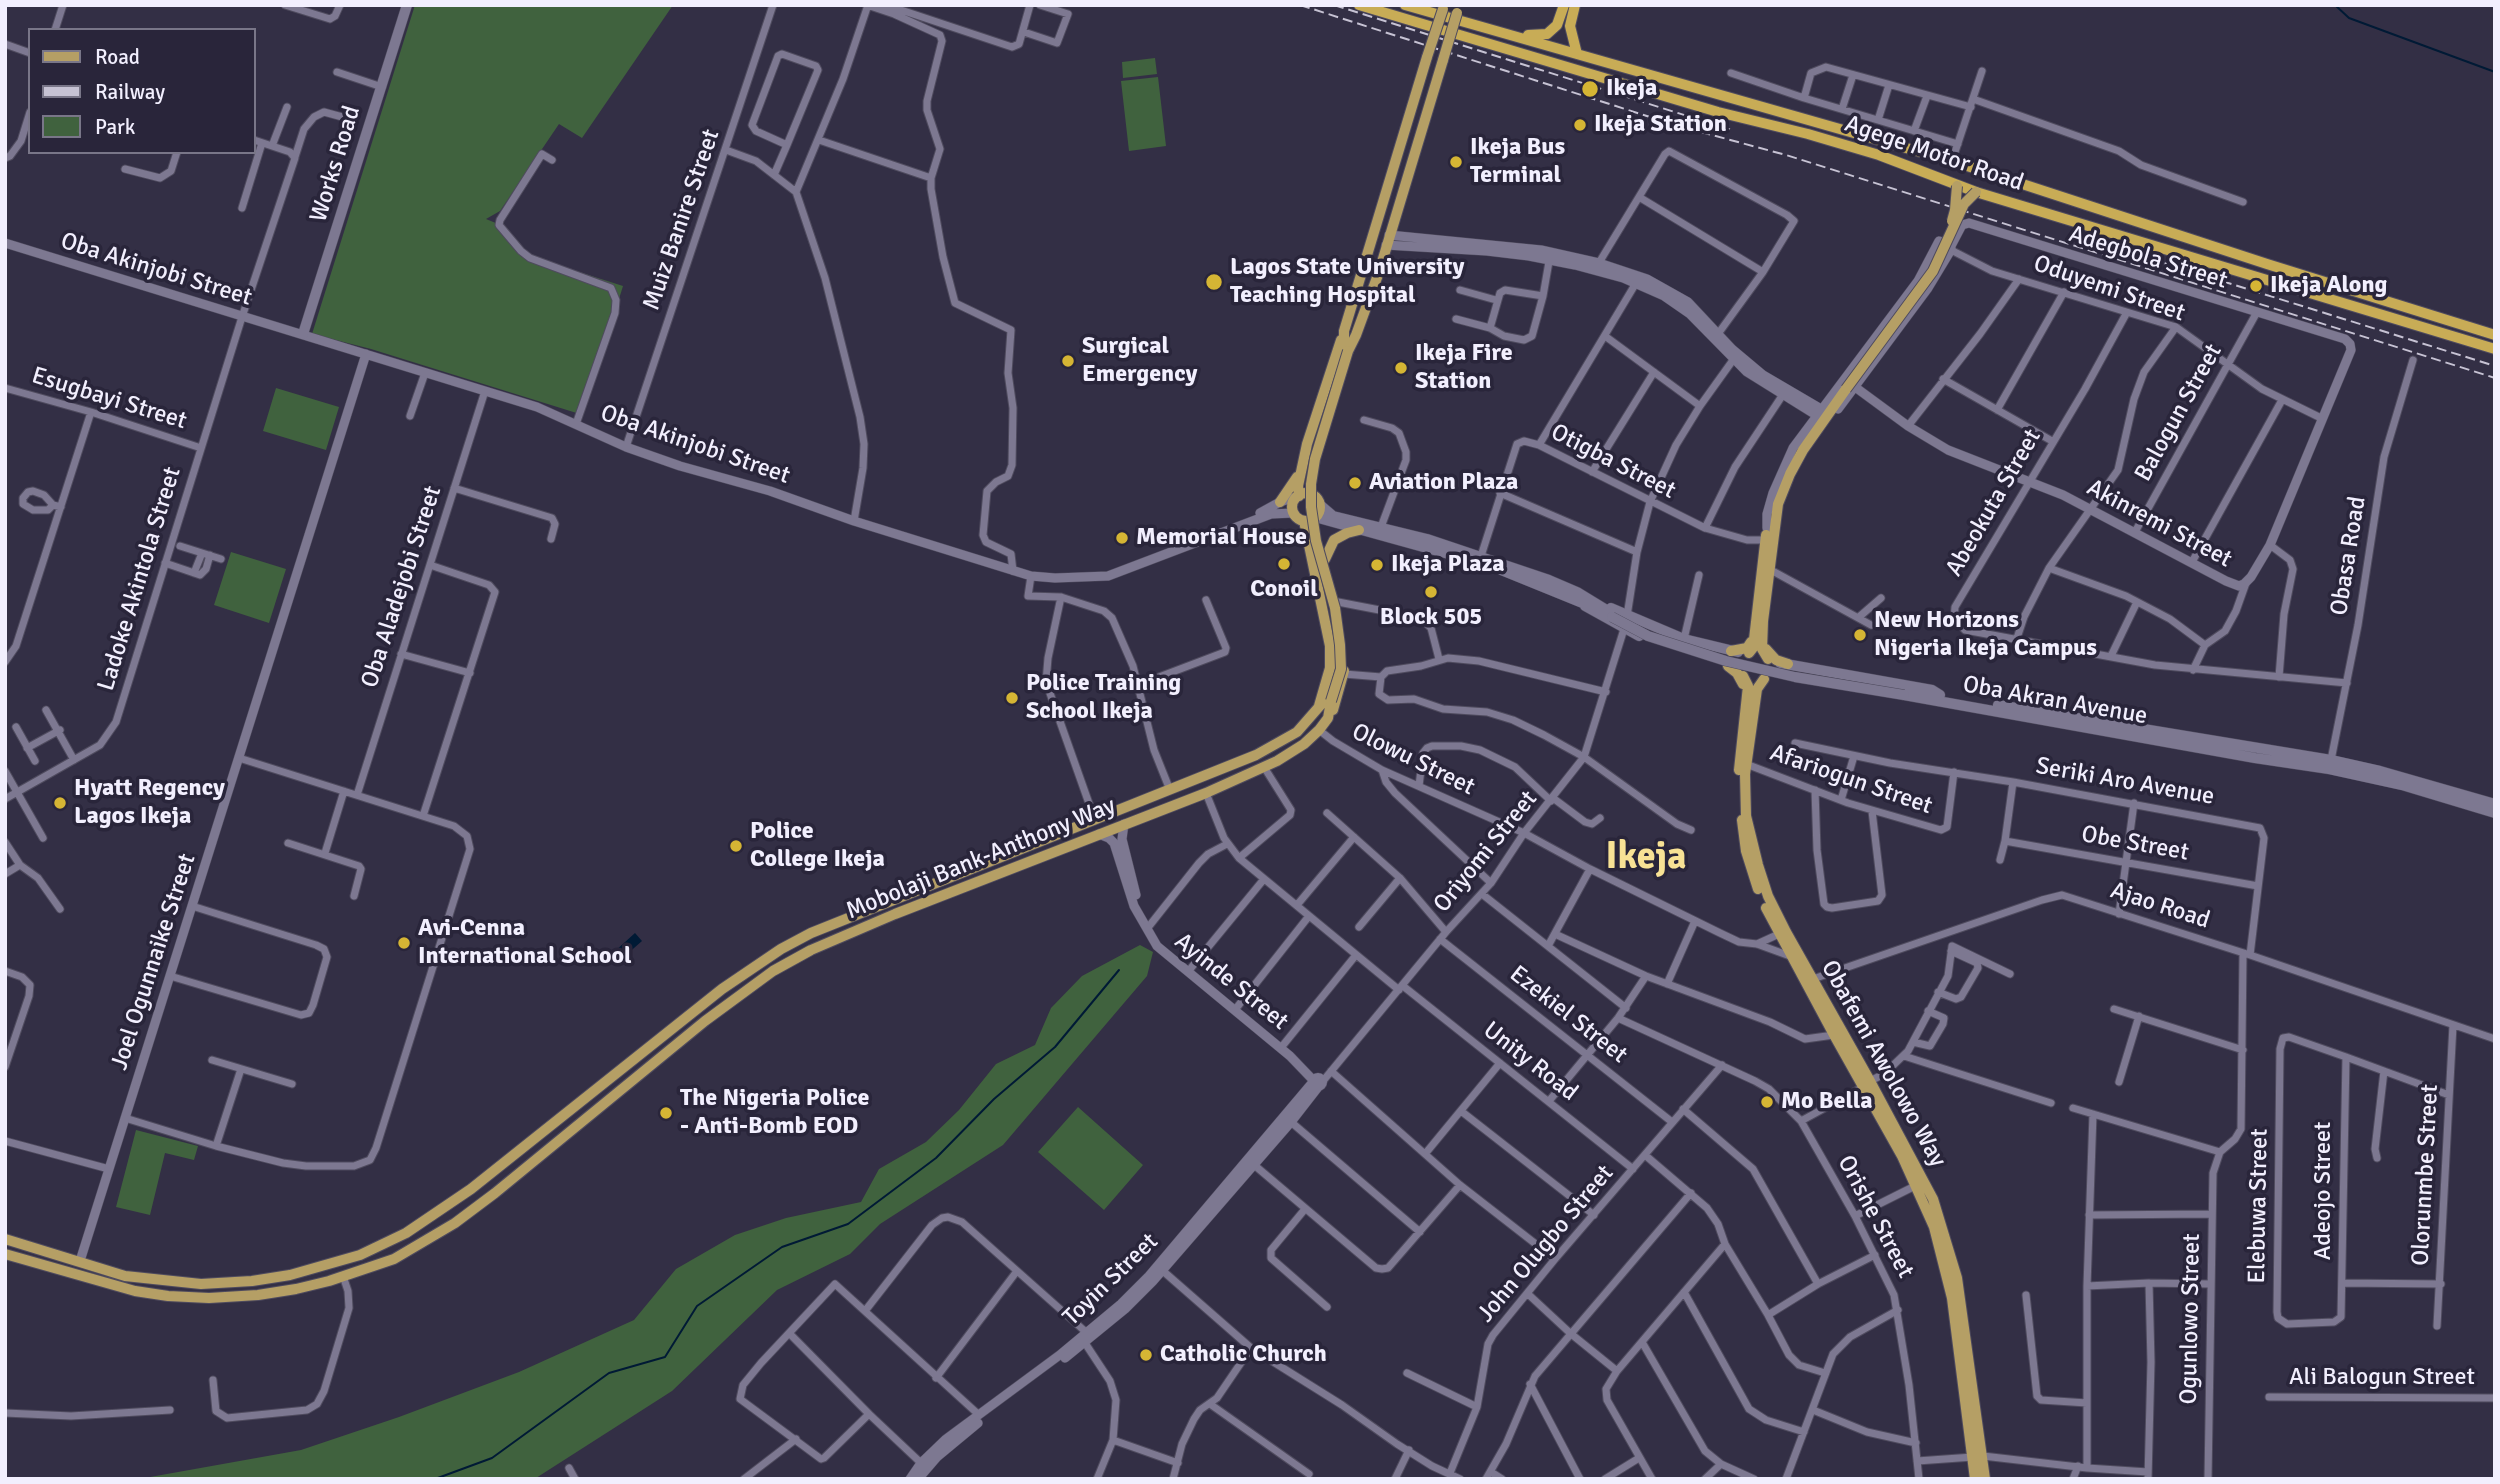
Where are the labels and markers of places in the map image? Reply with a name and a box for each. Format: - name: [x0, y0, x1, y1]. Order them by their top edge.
- place label: Ikeja: [1606, 75, 1657, 103]
- marker: Ikeja: [1580, 79, 1600, 99]
- place label: Ikeja Station: [1594, 111, 1727, 139]
- marker: Ikeja Station: [1572, 117, 1588, 133]
- place label: Ikeja Bus Terminal: [1470, 134, 1565, 190]
- marker: Ikeja Bus Terminal: [1448, 154, 1464, 170]
- place label: Lagos State University Teaching Hospital: [1230, 254, 1465, 310]
- marker: Lagos State University Teaching Hospital: [1204, 272, 1224, 292]
- place label: Ikeja Along: [2270, 272, 2387, 300]
- marker: Ikeja Along: [2248, 278, 2264, 294]
- place label: Surgical Emergency: [1082, 333, 1198, 389]
- place label: Ikeja Fire Station: [1415, 340, 1513, 396]
- marker: Surgical Emergency: [1060, 353, 1076, 369]
- marker: Ikeja Fire Station: [1393, 360, 1409, 376]
- place label: Aviation Plaza: [1369, 469, 1518, 497]
- marker: Aviation Plaza: [1347, 475, 1363, 491]
- place label: Memorial House: [1136, 524, 1307, 552]
- marker: Memorial House: [1114, 530, 1130, 546]
- place label: Ikeja Plaza: [1391, 551, 1505, 579]
- marker: Conoil: [1276, 556, 1292, 572]
- marker: Ikeja Plaza: [1369, 557, 1385, 573]
- place label: Conoil: [1250, 576, 1318, 604]
- marker: Block 505: [1423, 584, 1439, 600]
- place label: Block 505: [1380, 604, 1482, 632]
- place label: New Horizons Nigeria Ikeja Campus: [1874, 607, 2097, 663]
- marker: New Horizons Nigeria Ikeja Campus: [1852, 627, 1868, 643]
- place label: Police Training School Ikeja: [1026, 670, 1181, 726]
- marker: Police Training School Ikeja: [1004, 690, 1020, 706]
- place label: Hyatt Regency Lagos Ikeja: [74, 775, 225, 831]
- marker: Hyatt Regency Lagos Ikeja: [52, 795, 68, 811]
- place label: Police College Ikeja: [750, 818, 885, 874]
- marker: Police College Ikeja: [728, 838, 744, 854]
- place label: Avi-Cenna International School: [418, 915, 631, 971]
- marker: Avi-Cenna International School: [396, 935, 412, 951]
- place label: The Nigeria Police - Anti-Bomb EOD: [680, 1085, 869, 1141]
- place label: Mo Bella: [1781, 1088, 1873, 1116]
- marker: Mo Bella: [1759, 1094, 1775, 1110]
- marker: The Nigeria Police - Anti-Bomb EOD: [658, 1105, 674, 1121]
- place label: Catholic Church: [1160, 1341, 1327, 1369]
- marker: Catholic Church: [1138, 1347, 1154, 1363]

